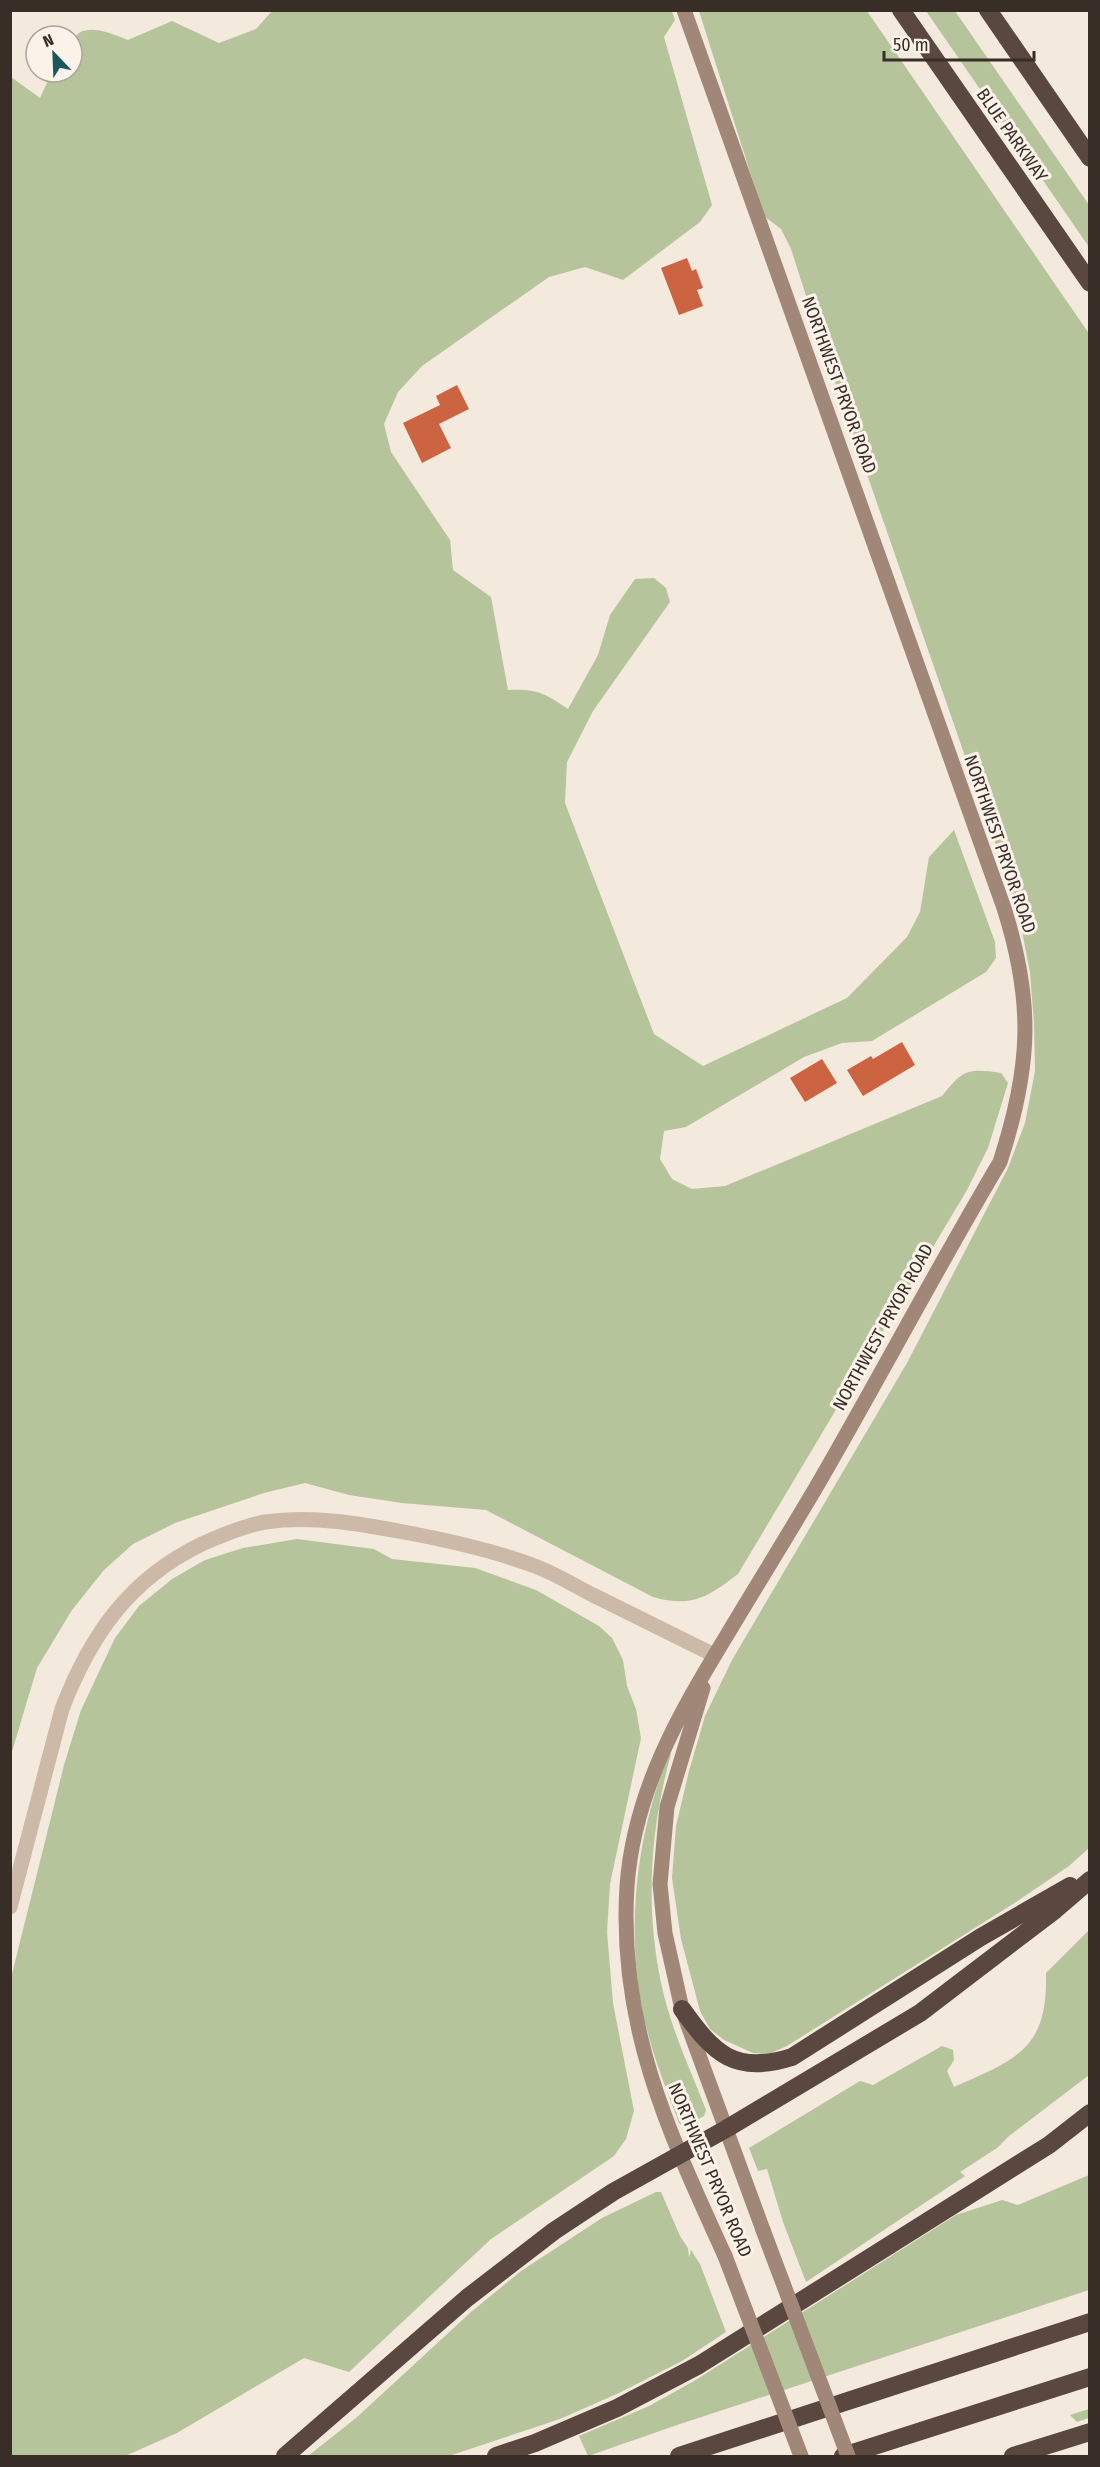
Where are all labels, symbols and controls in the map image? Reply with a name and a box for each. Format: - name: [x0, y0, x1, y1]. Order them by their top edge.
- north arrow: [24, 24, 84, 84]
- scale bar: [884, 24, 1034, 62]
- text: N: [40, 30, 56, 51]
- text: 50 m: [893, 34, 929, 56]
- street label: BLUE PARKWAY: [972, 84, 1052, 186]
- street label: NORTHWEST PRYOR ROAD: [797, 293, 881, 477]
- street label: NORTHWEST PRYOR ROAD: [959, 752, 1041, 936]
- street label: NORTHWEST PRYOR ROAD: [828, 1240, 938, 1414]
- street label: NORTHWEST PRYOR ROAD: [663, 2080, 757, 2260]

